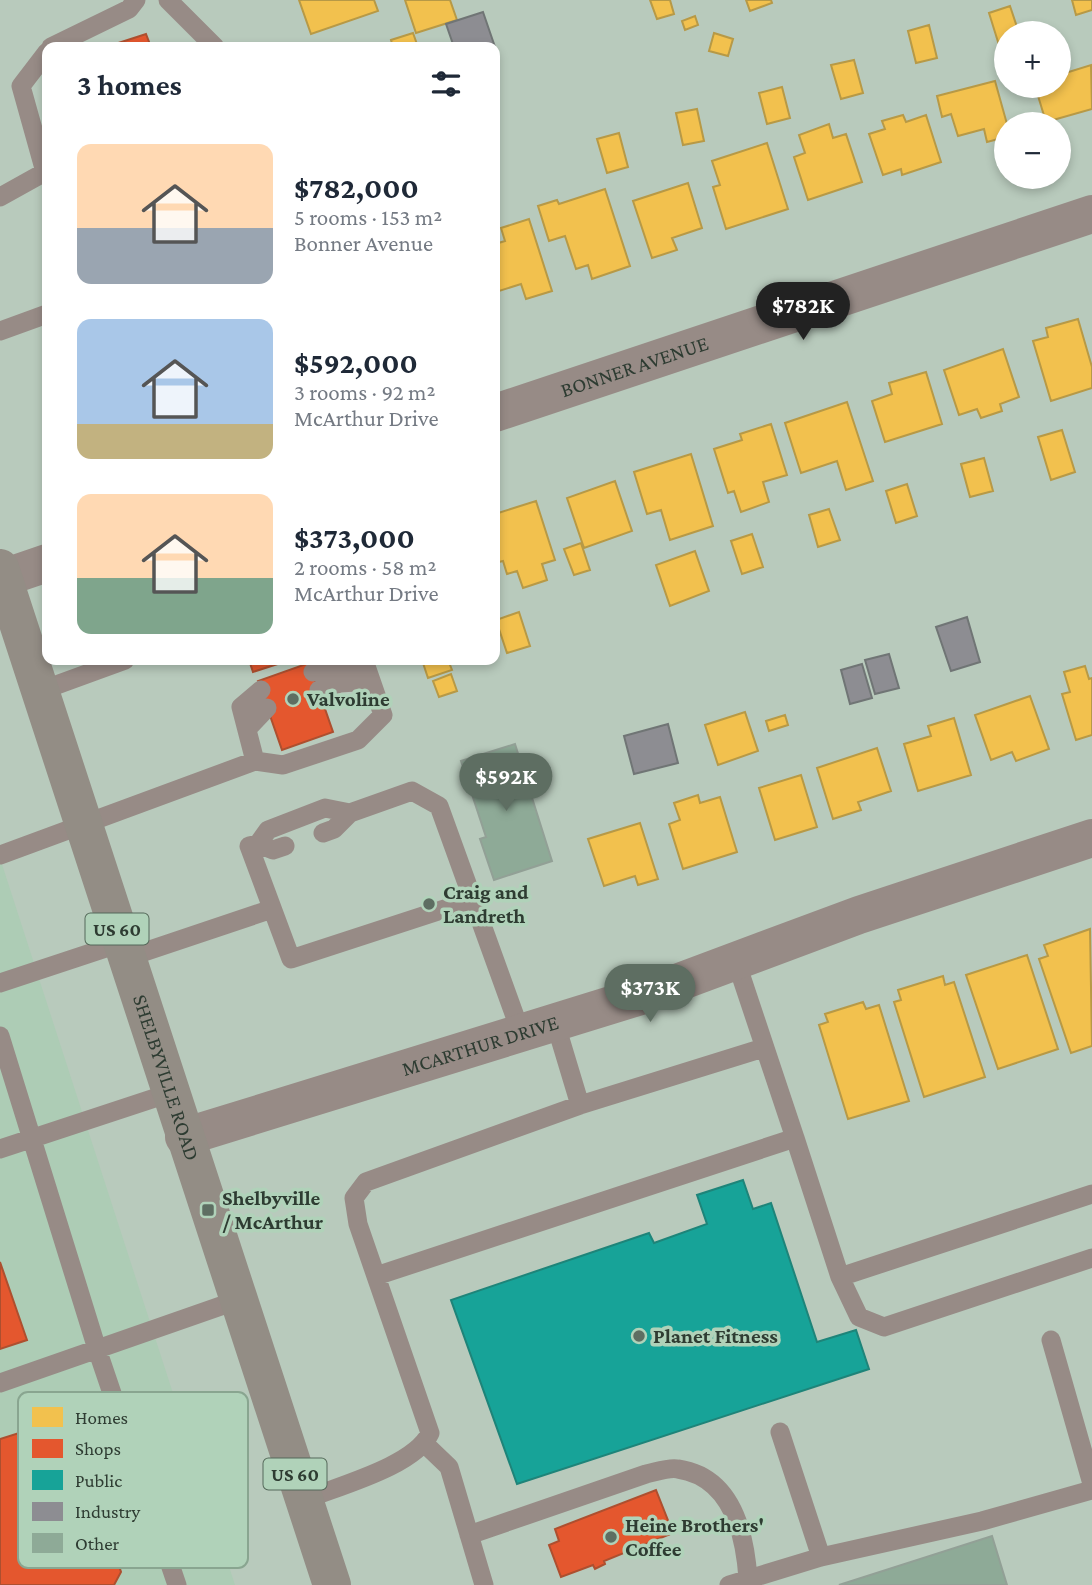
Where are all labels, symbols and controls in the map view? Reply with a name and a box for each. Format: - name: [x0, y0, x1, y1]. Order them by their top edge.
- map controls: [994, 21, 1071, 189]
- button: +: [994, 21, 1071, 98]
- icon: filters: [427, 65, 465, 103]
- text: 3 homes: [77, 68, 182, 101]
- button: −: [994, 112, 1071, 189]
- text: $782,000: [294, 171, 419, 204]
- icon: home: [133, 172, 217, 256]
- text: 5 rooms · 153 m²: [294, 204, 442, 230]
- text: Bonner Avenue: [294, 230, 433, 256]
- pin: $782K: [754, 282, 852, 342]
- text: $782K: [772, 292, 834, 318]
- street label: BONNER AVENUE: [558, 331, 711, 402]
- text: $592,000: [294, 346, 418, 379]
- icon: home: [133, 347, 217, 431]
- text: 3 rooms · 92 m²: [294, 379, 435, 405]
- text: McArthur Drive: [294, 405, 439, 431]
- text: $373,000: [294, 521, 415, 554]
- icon: home: [133, 522, 217, 606]
- text: 2 rooms · 58 m²: [294, 554, 436, 580]
- text: McArthur Drive: [294, 580, 439, 606]
- place label: Valvoline: [306, 687, 390, 711]
- marker: Valvoline: [285, 691, 301, 707]
- pin: $592K: [457, 754, 555, 813]
- text: $592K: [475, 763, 537, 789]
- place label: Craig and Landreth: [443, 880, 529, 928]
- marker: Craig and Landreth: [421, 896, 437, 912]
- road number: US 60: [86, 914, 148, 945]
- pin: $373K: [601, 964, 699, 1024]
- text: $373K: [620, 974, 680, 1000]
- street label: SHELBYVILLE ROAD: [128, 991, 205, 1164]
- street label: MCARTHUR DRIVE: [399, 1010, 561, 1081]
- place label: Shelbyville / McArthur: [222, 1186, 324, 1234]
- marker: Shelbyville / McArthur: [200, 1202, 216, 1218]
- place label: Planet Fitness: [653, 1324, 778, 1348]
- marker: Planet Fitness: [631, 1328, 647, 1344]
- legend: [18, 1392, 248, 1568]
- text: Homes: [75, 1407, 128, 1428]
- text: Shops: [75, 1438, 121, 1459]
- road number: US 60: [264, 1458, 326, 1490]
- text: Public: [75, 1470, 122, 1491]
- text: Industry: [75, 1501, 141, 1522]
- place label: Heine Brothers' Coffee: [625, 1513, 764, 1561]
- marker: Heine Brothers' Coffee: [603, 1529, 619, 1545]
- text: Other: [75, 1533, 120, 1554]

